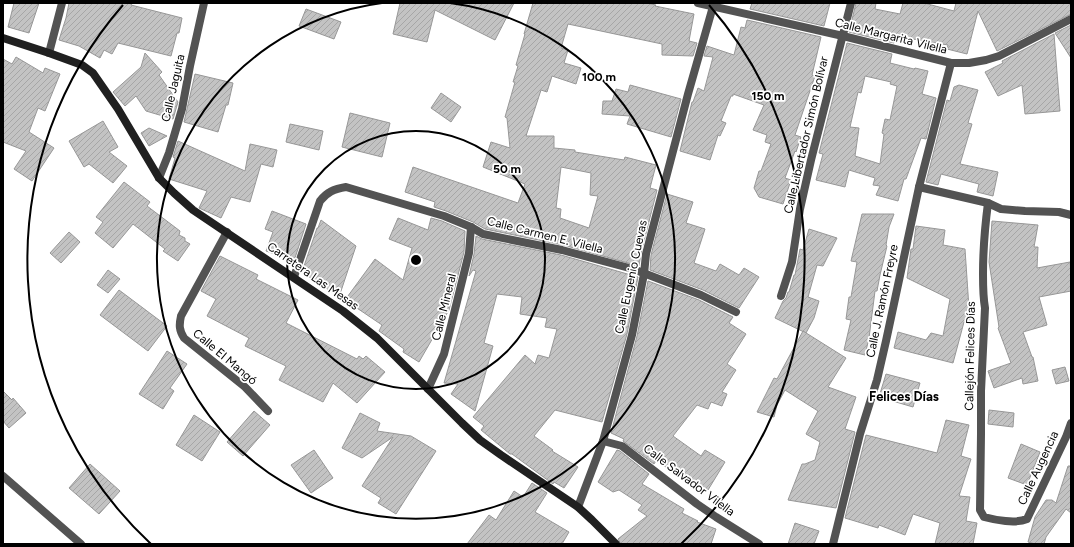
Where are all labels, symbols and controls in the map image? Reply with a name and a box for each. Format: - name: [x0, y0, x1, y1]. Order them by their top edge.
- street label: Calle Margarita Vilella: [833, 15, 949, 57]
- street label: Calle Jaguita: [158, 53, 188, 123]
- street label: Calle Libertador Simón Bolívar: [781, 55, 831, 215]
- text: 100 m: [582, 70, 616, 84]
- text: 150 m: [751, 89, 785, 103]
- text: 50 m: [493, 162, 521, 176]
- street label: Calle Carmen E. Vilella: [486, 214, 604, 256]
- street label: Calle Eugenio Cuevas: [612, 218, 650, 335]
- street label: Carretera Las Mesas: [265, 239, 362, 313]
- street label: Calle J. Ramón Freyre: [863, 243, 901, 359]
- centre of rings: [409, 253, 423, 267]
- street label: Calle Mineral: [429, 272, 459, 342]
- street label: Callejón Felices Días: [962, 301, 978, 411]
- street label: Calle El Mangó: [190, 326, 260, 388]
- district label: Felices Días: [869, 389, 939, 404]
- street label: Calle Augencia: [1015, 429, 1061, 507]
- street label: Calle Salvador Vilella: [641, 441, 737, 519]

